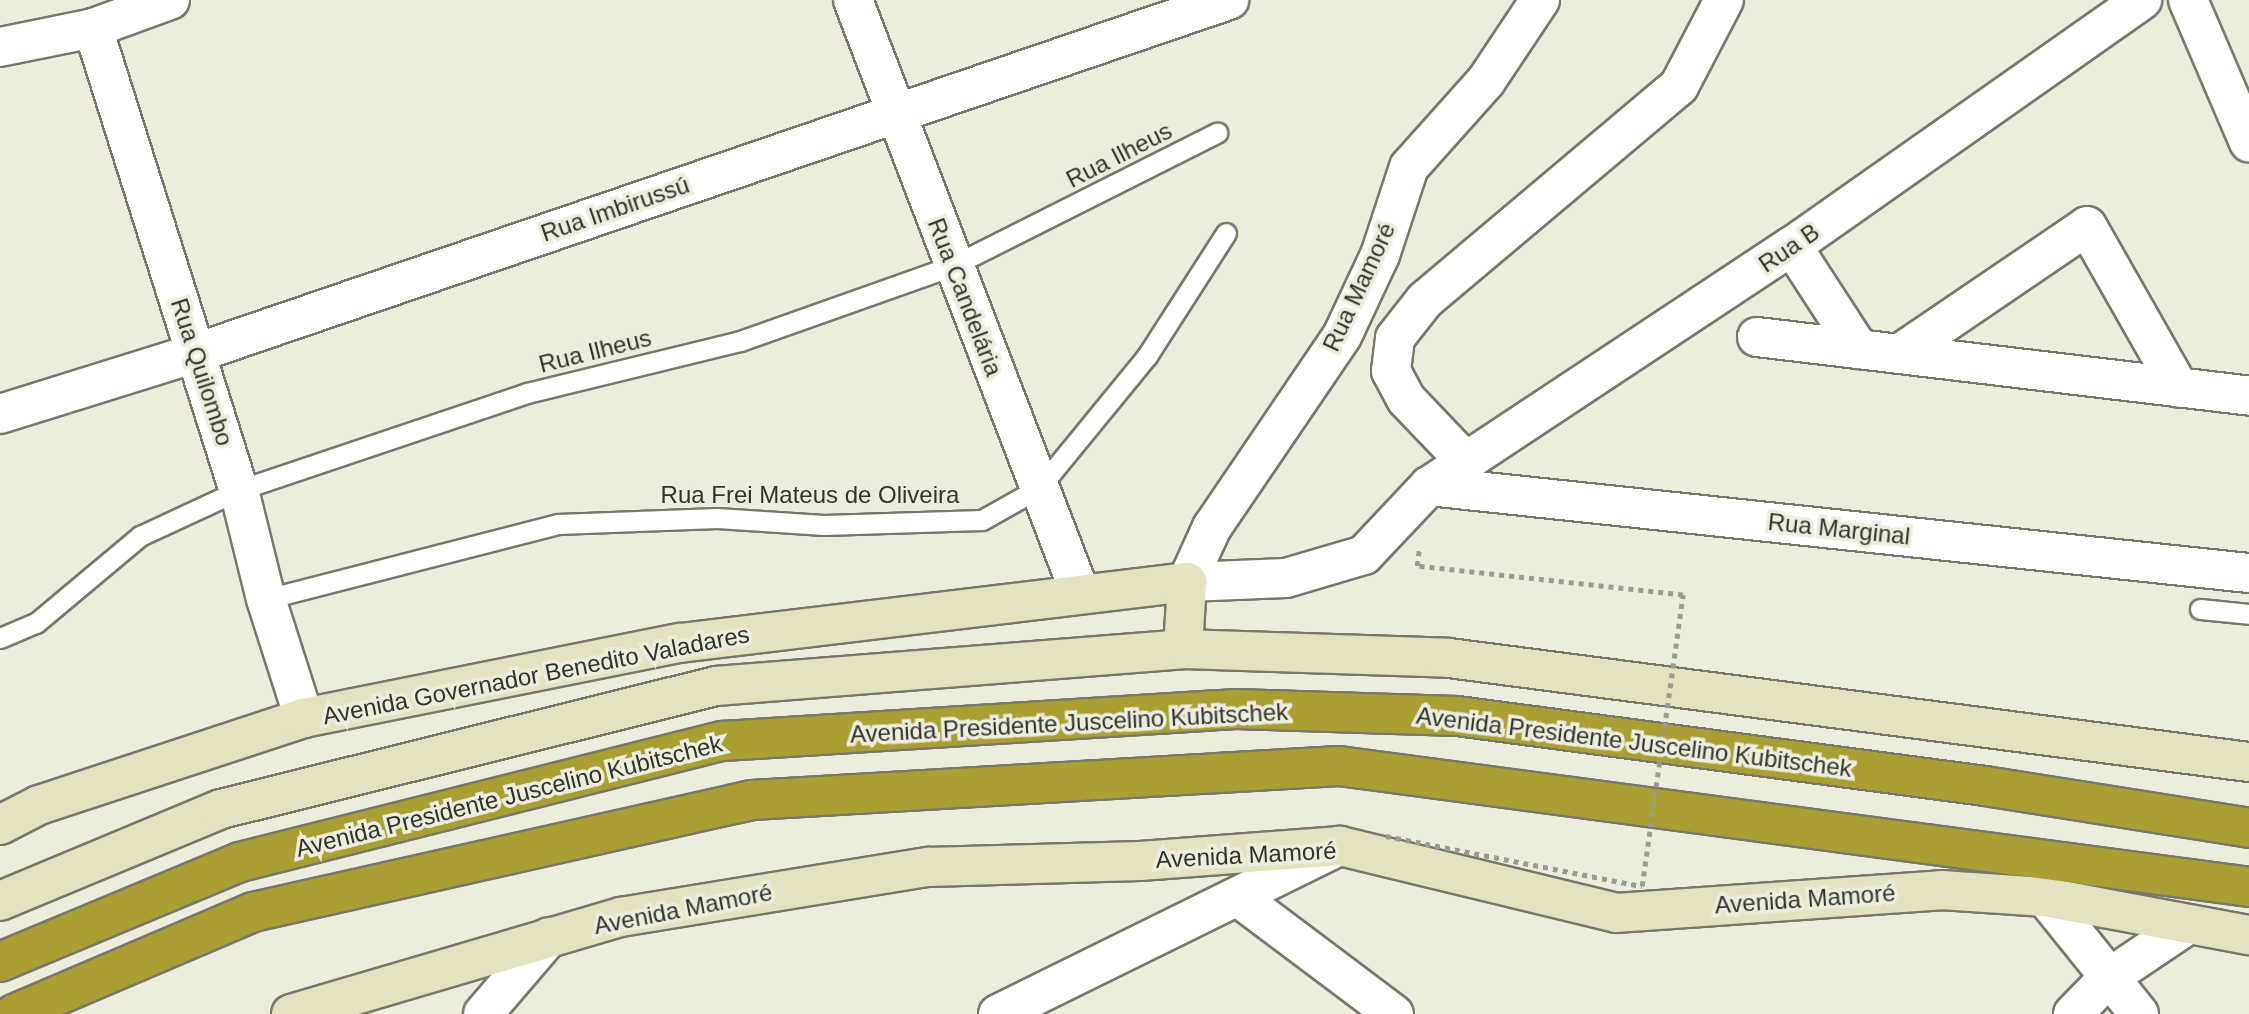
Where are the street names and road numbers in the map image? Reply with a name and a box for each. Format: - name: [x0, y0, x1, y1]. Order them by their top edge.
- street label: Rua Ilheus: [1061, 116, 1177, 194]
- street label: Rua Imbirussú: [537, 170, 693, 248]
- street label: Rua Candelária: [922, 214, 1008, 380]
- street label: Rua B: [1753, 217, 1825, 279]
- street label: Rua Mamoré: [1317, 218, 1401, 356]
- street label: Rua Quilombo: [165, 295, 239, 449]
- street label: Rua Ilheus: [536, 323, 654, 379]
- street label: Rua Frei Mateus de Oliveira: [661, 481, 959, 509]
- street label: Rua Marginal: [1767, 507, 1911, 551]
- street label: Avenida Governador Benedito Valadares: [320, 619, 752, 731]
- street label: Avenida Presidente Juscelino Kubitschek: [849, 697, 1289, 749]
- street label: Avenida Presidente Juscelino Kubitschek: [1415, 701, 1853, 783]
- street label: Avenida Presidente Juscelino Kubitschek: [293, 729, 725, 863]
- street label: Avenida Mamoré: [1155, 836, 1337, 874]
- street label: Avenida Mamoré: [591, 878, 775, 940]
- street label: Avenida Mamoré: [1714, 878, 1896, 920]

